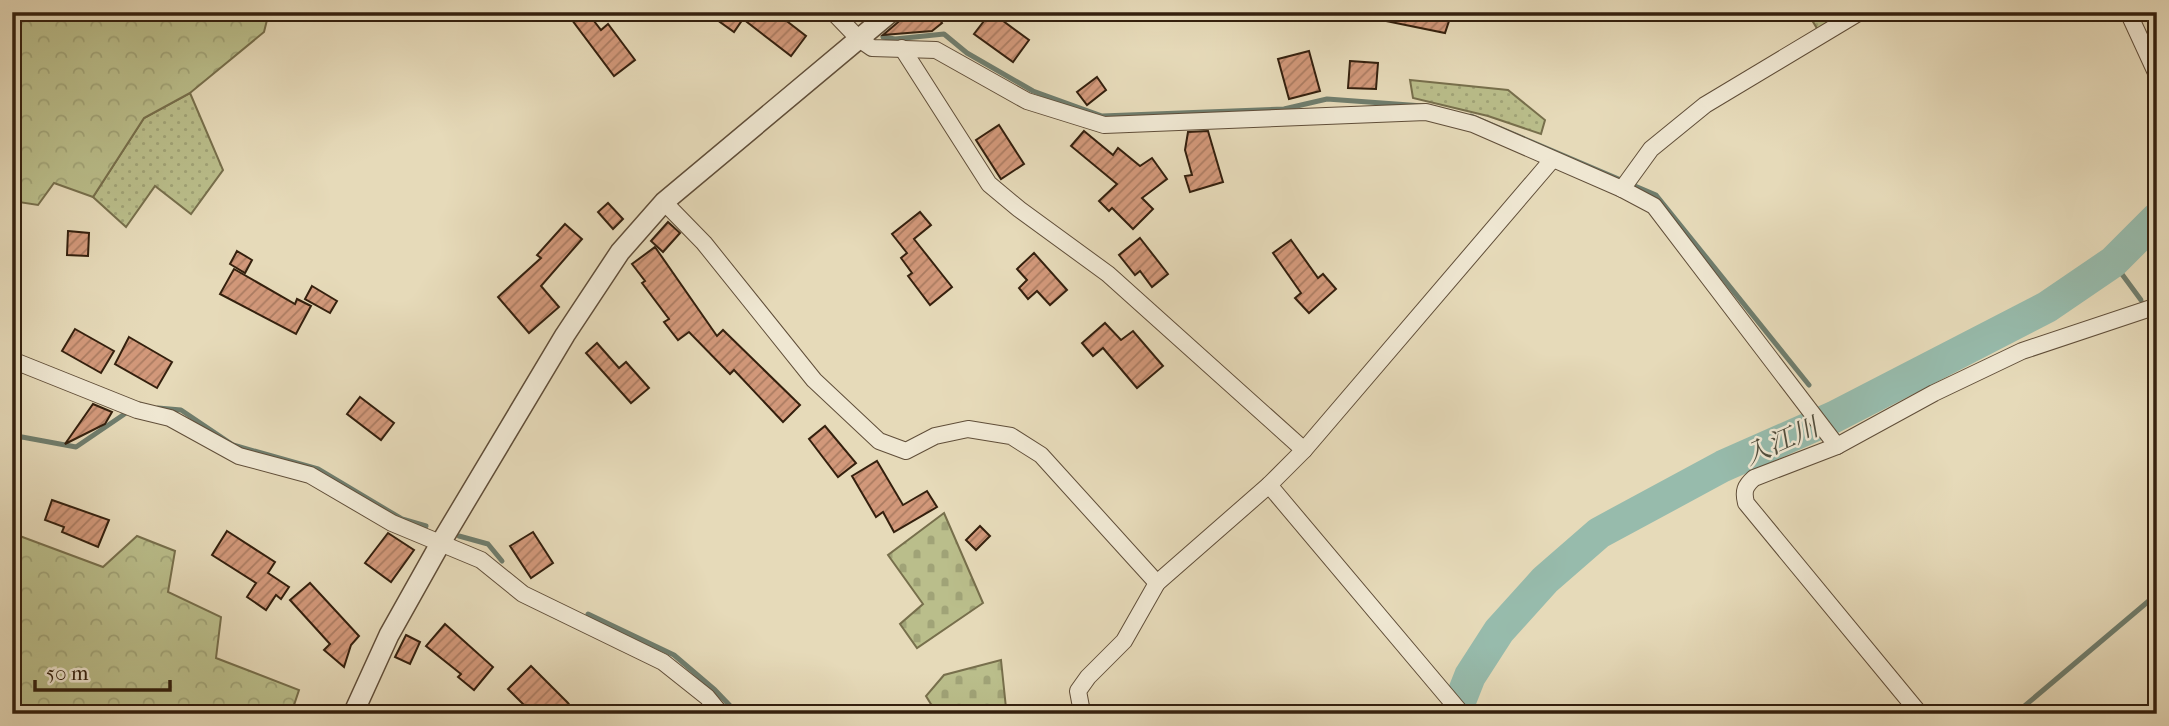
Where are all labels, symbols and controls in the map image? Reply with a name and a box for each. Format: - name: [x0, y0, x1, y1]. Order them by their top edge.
- water label: 入江川: [1739, 410, 1826, 471]
- scale bar: [35, 649, 170, 693]
- text: 50 m: [46, 661, 89, 685]

